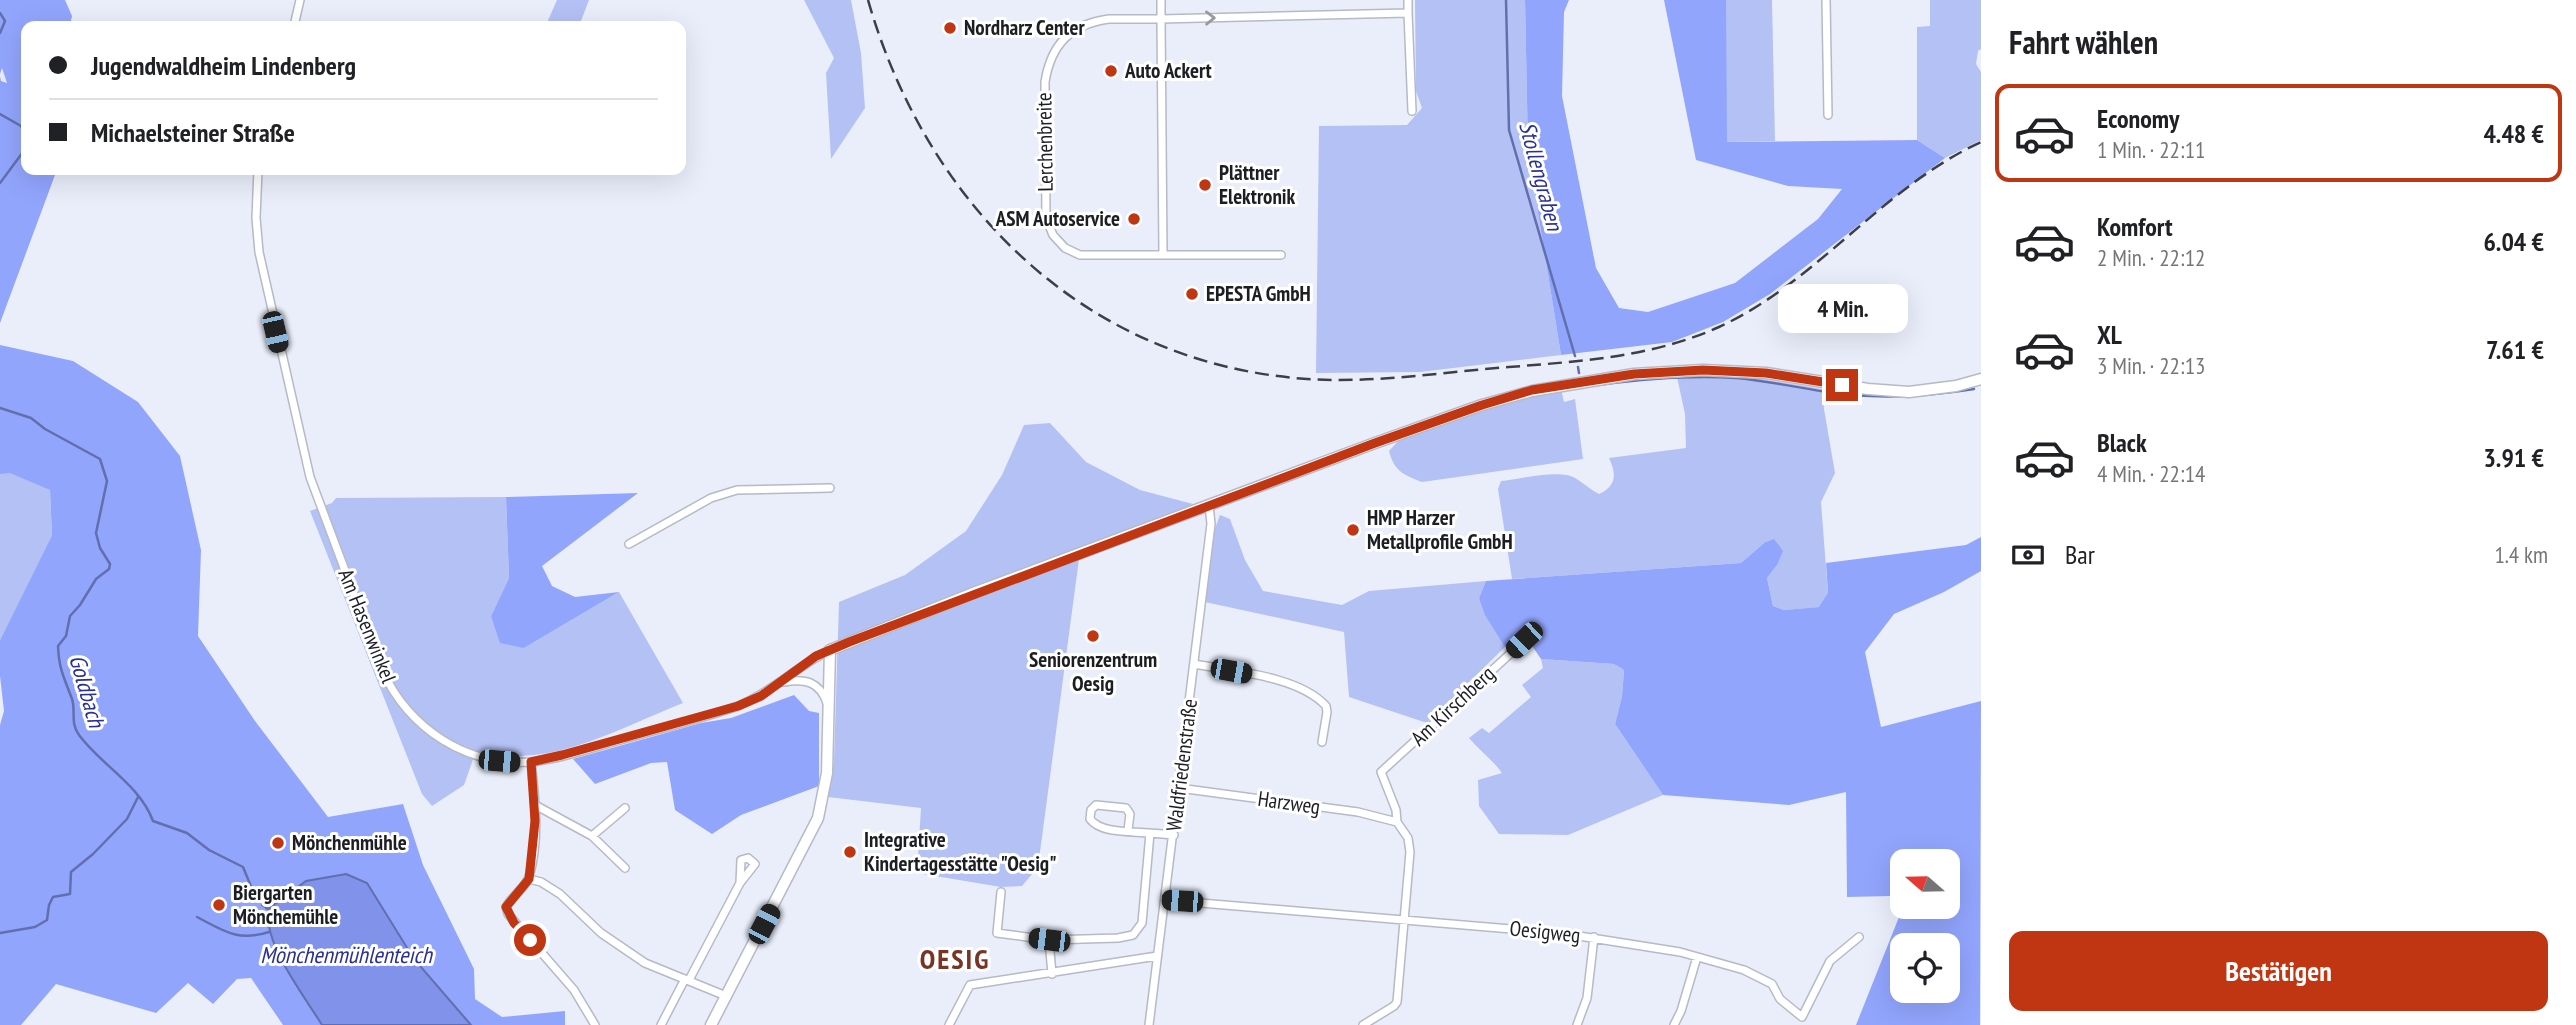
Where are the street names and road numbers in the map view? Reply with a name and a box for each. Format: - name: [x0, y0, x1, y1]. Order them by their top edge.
- street label: Lerchenbreite: [1030, 92, 1059, 192]
- street label: Am Hasenwinkel: [332, 565, 403, 687]
- street label: Am Kirschberg: [1405, 660, 1500, 751]
- street label: Waldfriedenstraße: [1160, 697, 1203, 833]
- street label: Harzweg: [1256, 785, 1322, 820]
- street label: Oesigweg: [1508, 914, 1582, 949]

